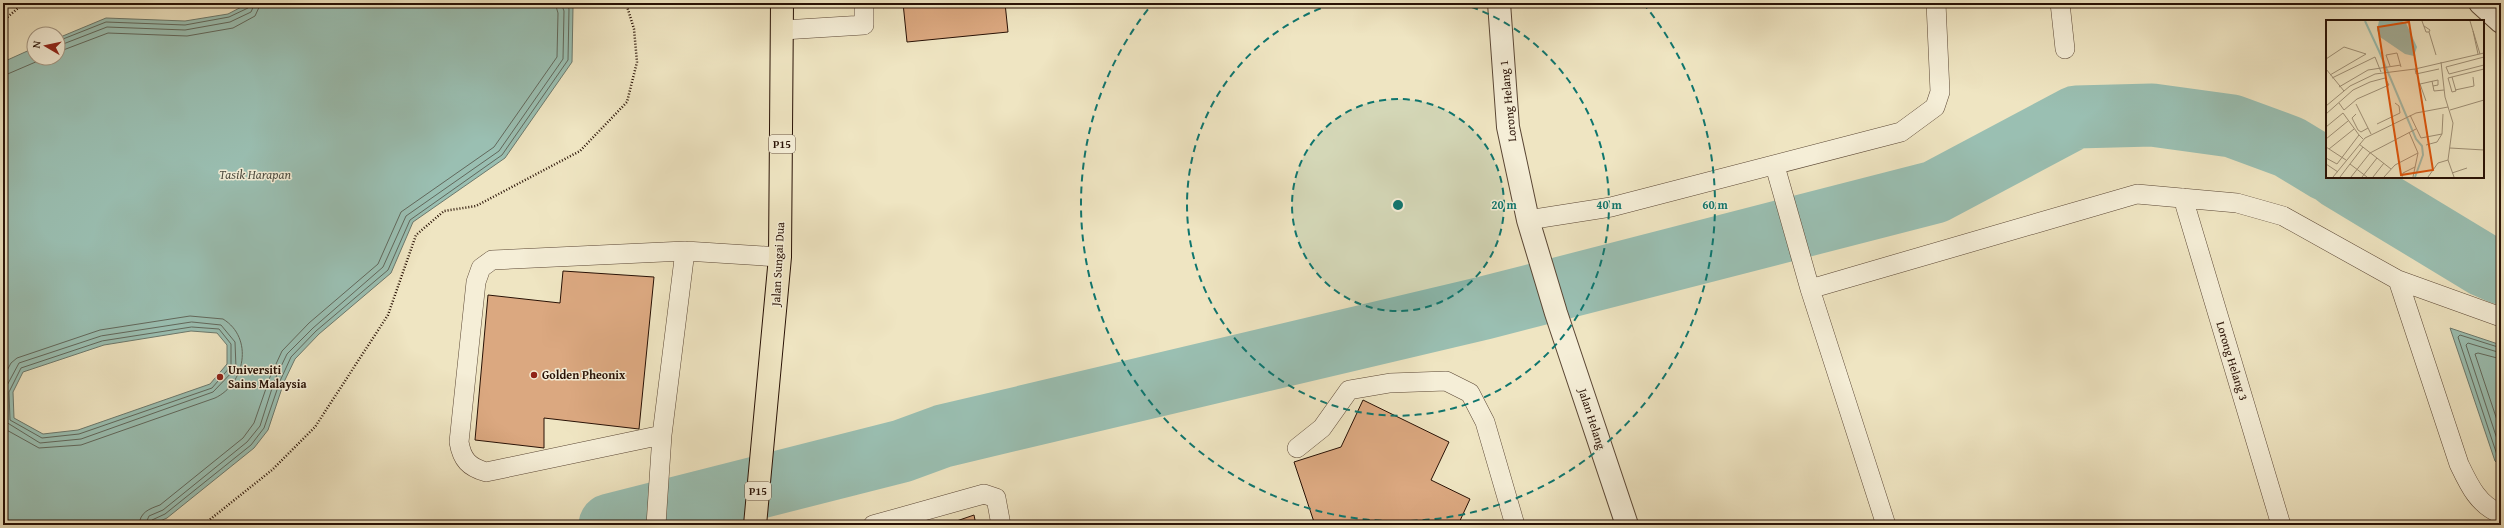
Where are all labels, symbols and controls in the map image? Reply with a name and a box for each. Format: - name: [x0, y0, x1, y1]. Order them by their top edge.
- inset map: [2326, 20, 2484, 178]
- north arrow: [26, 26, 66, 66]
- text: N: [28, 39, 45, 49]
- street label: Lorong Helang 1: [1495, 59, 1520, 143]
- road number: P15: [769, 135, 795, 153]
- water label: Tasik Harapan: [219, 165, 292, 184]
- text: 20 m: [1491, 196, 1517, 213]
- text: 40 m: [1596, 196, 1622, 213]
- text: 60 m: [1702, 196, 1728, 213]
- centre of rings: [1391, 198, 1405, 212]
- street label: Jalan Sungai Dua: [767, 221, 788, 308]
- street label: Lorong Helang 3: [2212, 319, 2253, 403]
- place label: Universiti Sains Malaysia: [228, 361, 307, 392]
- place label: Golden Pheonix: [542, 366, 626, 383]
- marker: Golden Pheonix: [529, 370, 539, 380]
- marker: Universiti Sains Malaysia: [215, 372, 225, 382]
- street label: Jalan Helang: [1574, 384, 1610, 452]
- road number: P15: [745, 482, 771, 500]

